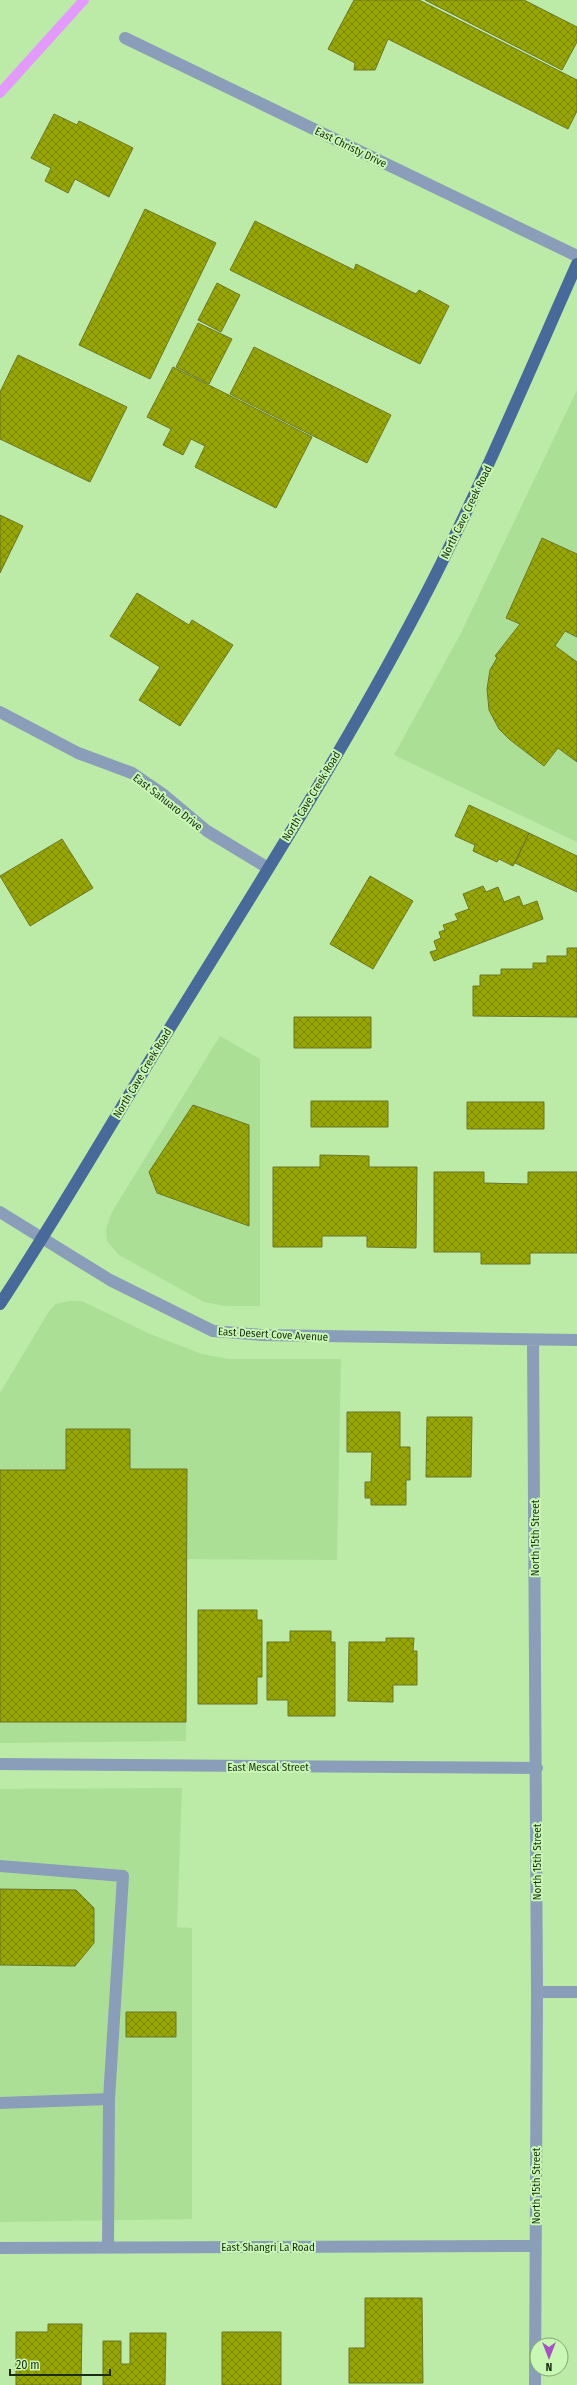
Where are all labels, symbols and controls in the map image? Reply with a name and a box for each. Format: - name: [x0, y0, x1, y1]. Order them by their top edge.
- street label: East Christy Drive: [313, 124, 389, 170]
- street label: North Cave Creek Road: [438, 463, 495, 561]
- street label: North Cave Creek Road: [280, 749, 343, 843]
- street label: East Sahuaro Drive: [131, 771, 205, 833]
- street label: North Cave Creek Road: [111, 1026, 174, 1120]
- street label: East Desert Cove Avenue: [218, 1325, 328, 1344]
- street label: North 15th Street: [529, 1499, 542, 1576]
- street label: East Mescal Street: [227, 1761, 309, 1774]
- street label: North 15th Street: [531, 1823, 544, 1900]
- street label: North 15th Street: [530, 2147, 543, 2224]
- street label: East Shangri La Road: [221, 2241, 315, 2254]
- north arrow: [529, 2337, 569, 2377]
- scale bar: [10, 2351, 110, 2377]
- text: 20 m: [16, 2358, 40, 2372]
- text: N: [546, 2360, 552, 2373]

